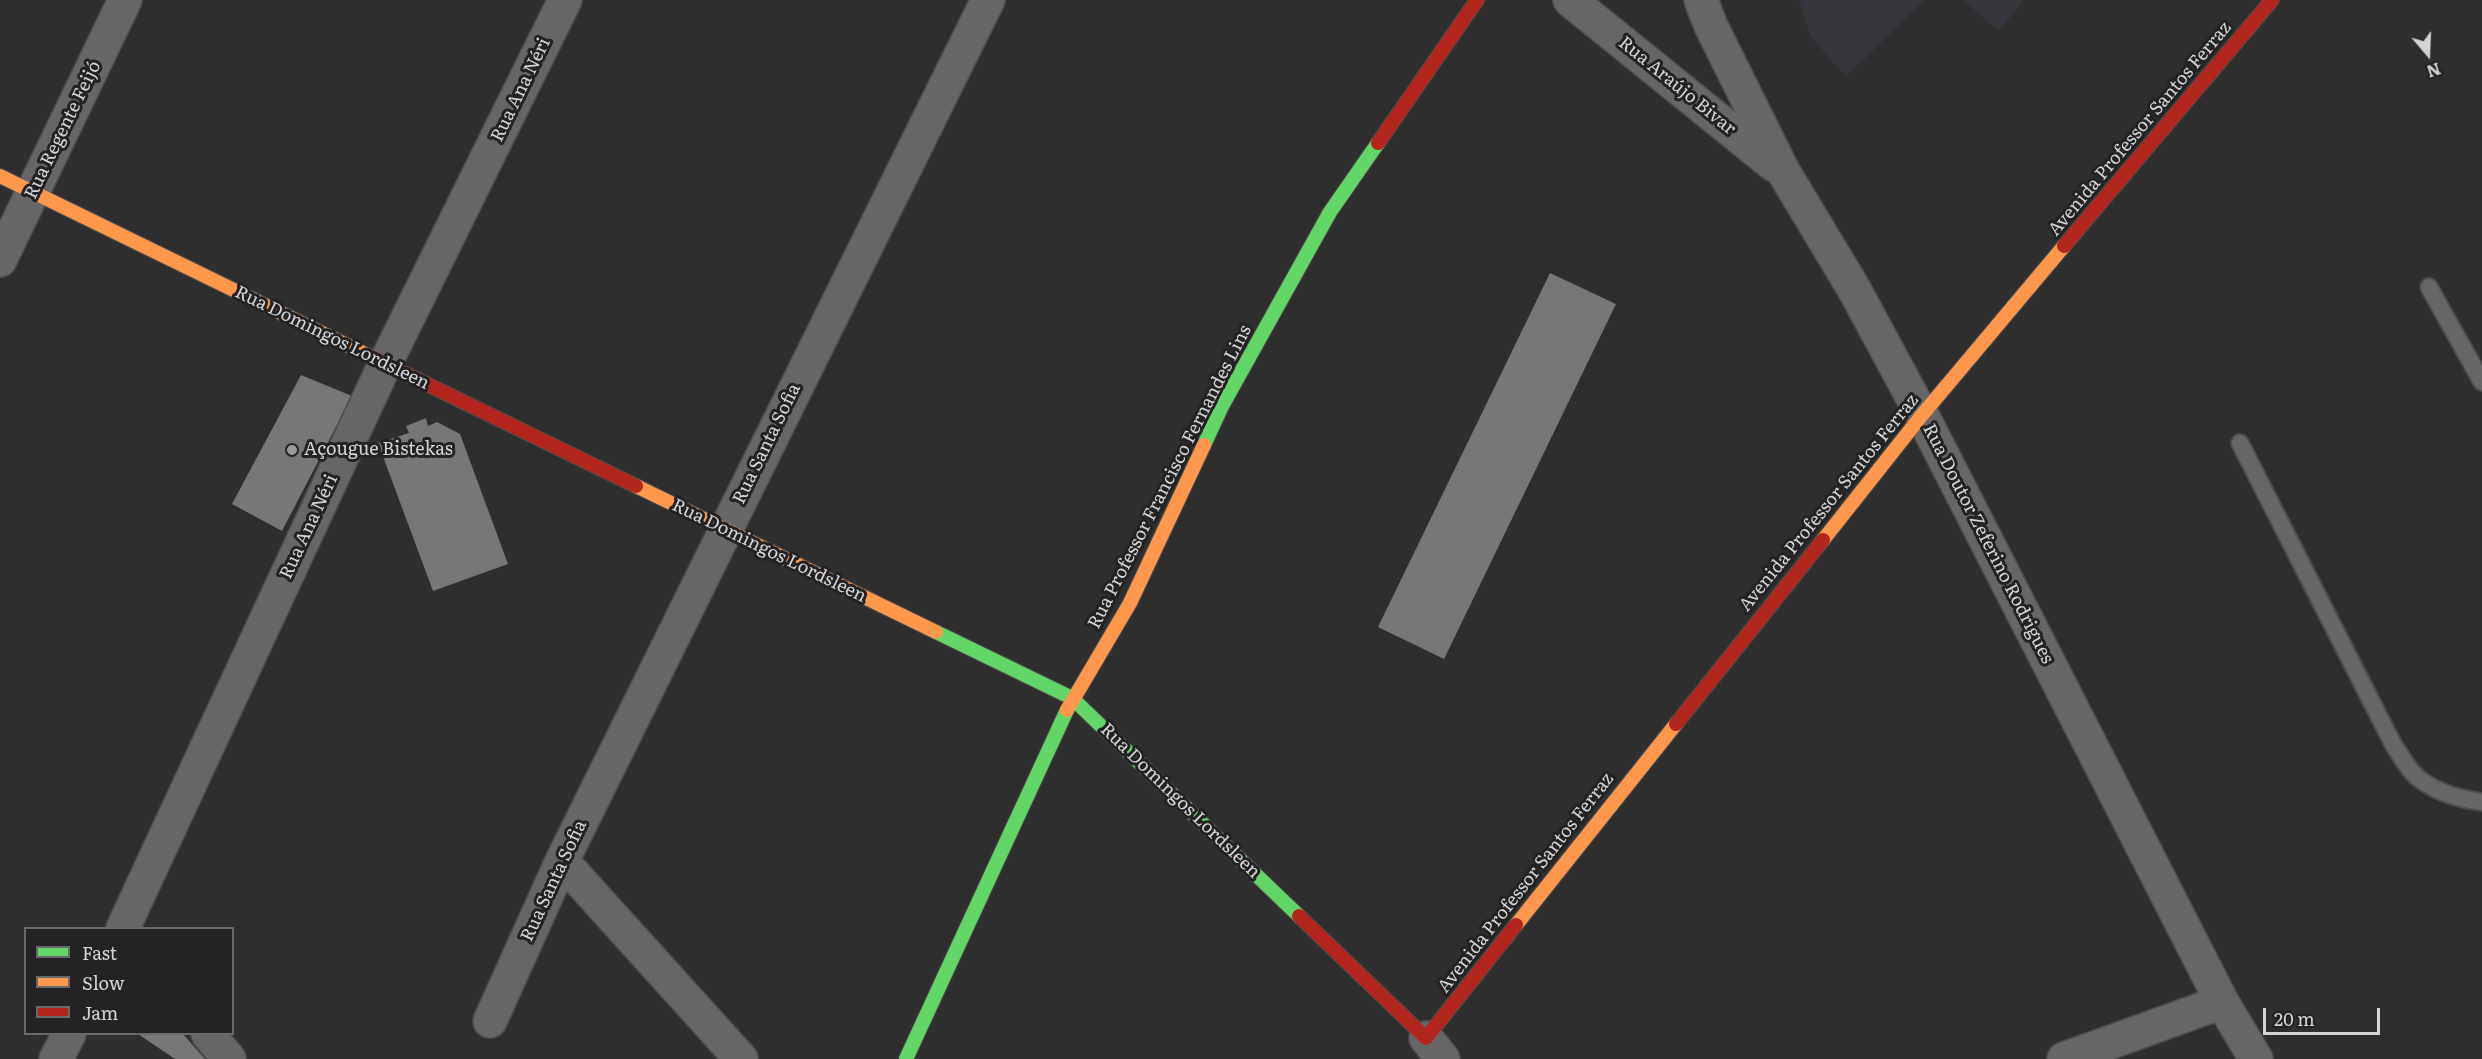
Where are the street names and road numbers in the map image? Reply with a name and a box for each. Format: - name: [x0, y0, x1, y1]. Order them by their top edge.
- street label: Avenida Professor Santos Ferraz: [2044, 17, 2236, 241]
- street label: Rua Araújo Bivar: [1614, 32, 1740, 140]
- street label: Rua Ana Néri: [487, 35, 555, 145]
- street label: Rua Regente Feijó: [20, 57, 106, 203]
- street label: Rua Domingos Lordsleen: [231, 281, 433, 395]
- street label: Rua Professor Francisco Fernandes Lins: [1084, 321, 1256, 633]
- street label: Rua Santa Sofia: [728, 380, 806, 508]
- street label: Avenida Professor Santos Ferraz: [1735, 390, 1923, 616]
- street label: Rua Doutor Zeferino Rodrigues: [1918, 420, 2058, 668]
- street label: Rua Ana Néri: [275, 471, 343, 583]
- street label: Rua Domingos Lordsleen: [668, 494, 870, 608]
- street label: Rua Domingos Lordsleen: [1096, 719, 1264, 883]
- street label: Avenida Professor Santos Ferraz: [1433, 769, 1619, 997]
- street label: Rua Santa Sofia: [516, 817, 592, 945]

